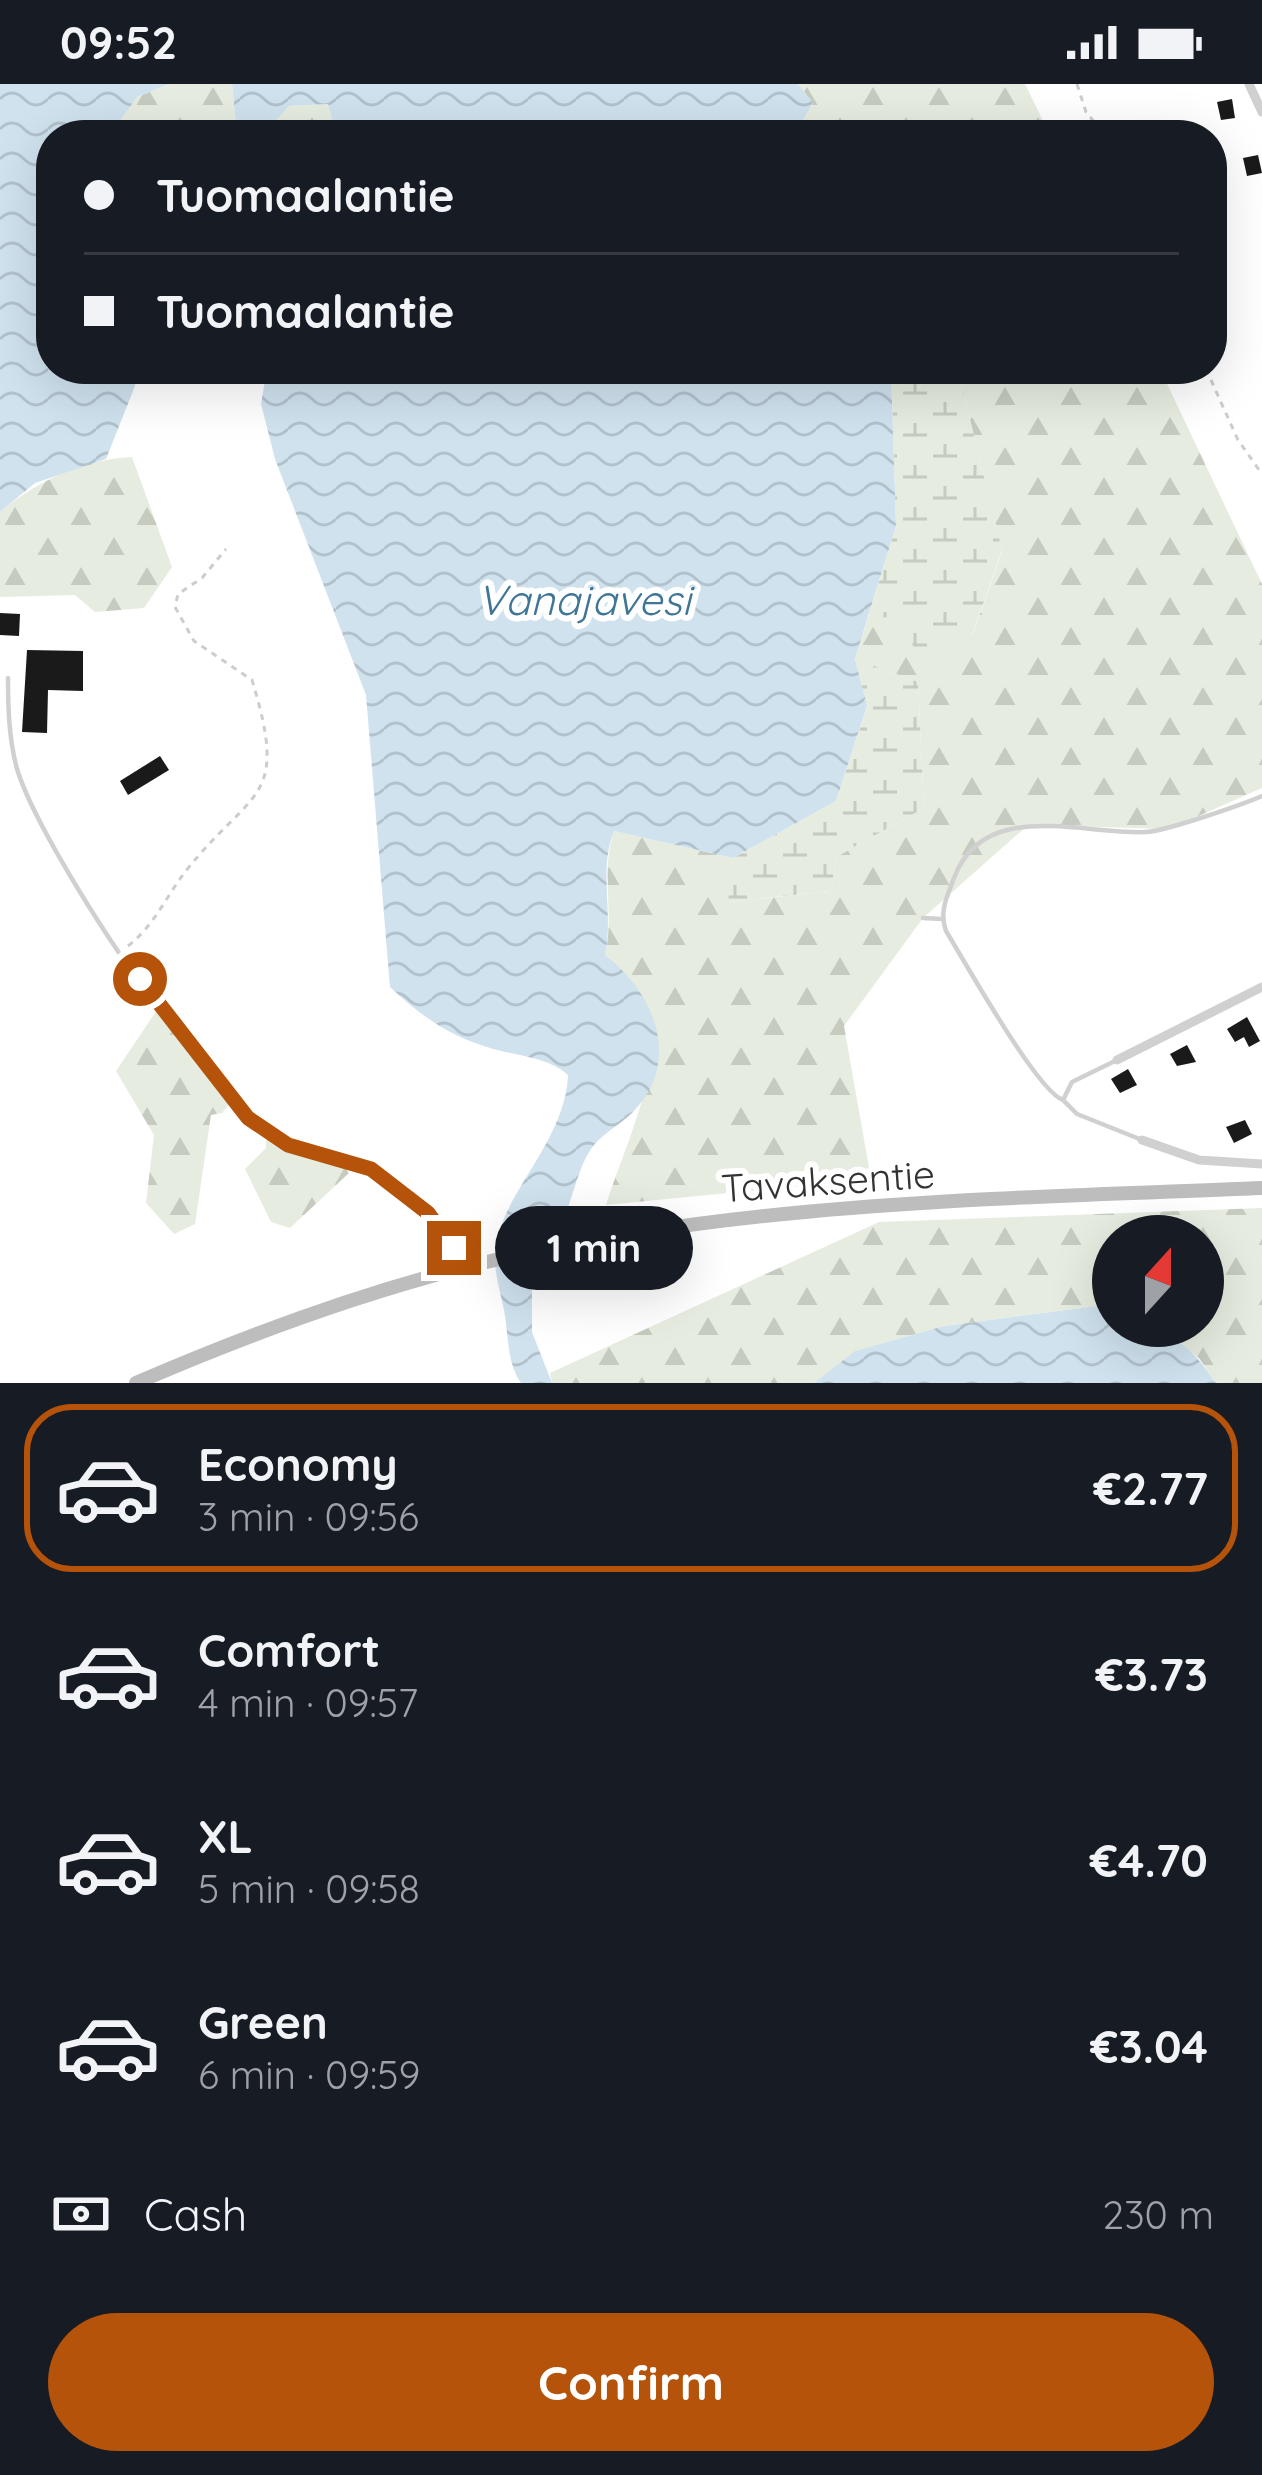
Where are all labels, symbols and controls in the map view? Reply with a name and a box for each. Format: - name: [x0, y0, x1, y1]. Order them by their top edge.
- text: 09:52: [60, 14, 177, 70]
- text: Tuomaalantie: [156, 167, 455, 223]
- text: Tuomaalantie: [156, 283, 455, 339]
- water label: Vanajavesi: [477, 573, 696, 626]
- route start: [113, 952, 167, 1006]
- street label: Tavaksentie: [719, 1149, 936, 1212]
- callout: 1 min: [496, 1206, 694, 1290]
- north arrow: [1092, 1215, 1224, 1347]
- map controls: [1092, 1215, 1224, 1347]
- route end: [427, 1221, 481, 1275]
- text: 1 min: [547, 1223, 641, 1272]
- icon: car: [54, 1434, 162, 1542]
- text: Economy: [198, 1436, 398, 1492]
- text: €2.77: [1094, 1460, 1208, 1516]
- text: 3 min · 09:56: [198, 1492, 419, 1541]
- icon: car: [54, 1620, 162, 1728]
- text: Comfort: [198, 1622, 380, 1678]
- text: €3.73: [1096, 1646, 1208, 1702]
- text: 4 min · 09:57: [198, 1678, 418, 1727]
- icon: car: [54, 1806, 162, 1914]
- text: XL: [198, 1808, 253, 1864]
- text: €4.70: [1090, 1832, 1208, 1888]
- text: 5 min · 09:58: [198, 1864, 420, 1913]
- icon: car: [54, 1992, 162, 2100]
- text: Green: [198, 1994, 328, 2050]
- text: €3.04: [1090, 2018, 1208, 2074]
- text: 6 min · 09:59: [198, 2050, 420, 2099]
- icon: cash: [48, 2181, 114, 2247]
- text: Cash: [144, 2186, 247, 2242]
- text: 230 m: [1103, 2190, 1214, 2239]
- button: Confirm: [48, 2313, 1214, 2451]

